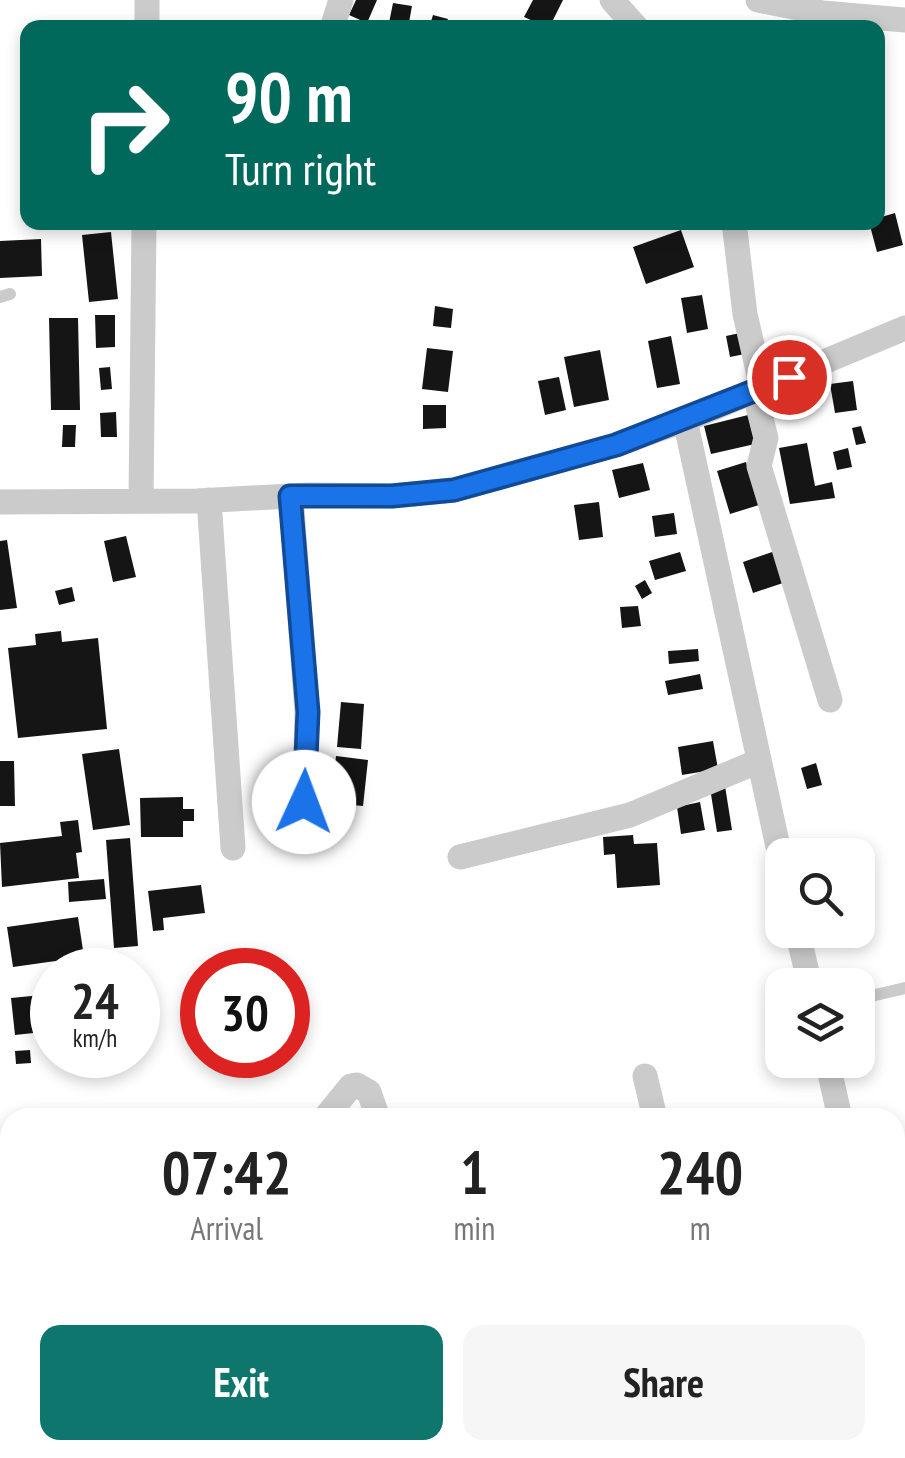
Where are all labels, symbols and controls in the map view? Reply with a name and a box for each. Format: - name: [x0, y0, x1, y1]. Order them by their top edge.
- text: 90 m: [225, 51, 353, 141]
- icon: right: [60, 60, 190, 190]
- text: Turn right: [225, 139, 376, 197]
- pin: [747, 335, 832, 420]
- icon: arrive: [762, 350, 817, 405]
- position arrow: [252, 750, 356, 854]
- map controls: [765, 838, 875, 1078]
- button: search: [765, 838, 875, 948]
- speed limit sign: 30: [180, 948, 310, 1078]
- text: 24: [71, 968, 119, 1033]
- button: layers: [765, 968, 875, 1078]
- text: km/h: [73, 1022, 117, 1054]
- text: 07:42: [162, 1133, 292, 1211]
- text: 1: [460, 1133, 489, 1211]
- text: 240: [657, 1133, 743, 1211]
- text: Arrival: [191, 1207, 263, 1249]
- text: min: [453, 1207, 495, 1249]
- text: m: [690, 1207, 711, 1249]
- button: Exit: [40, 1325, 443, 1440]
- button: Share: [463, 1325, 865, 1440]

